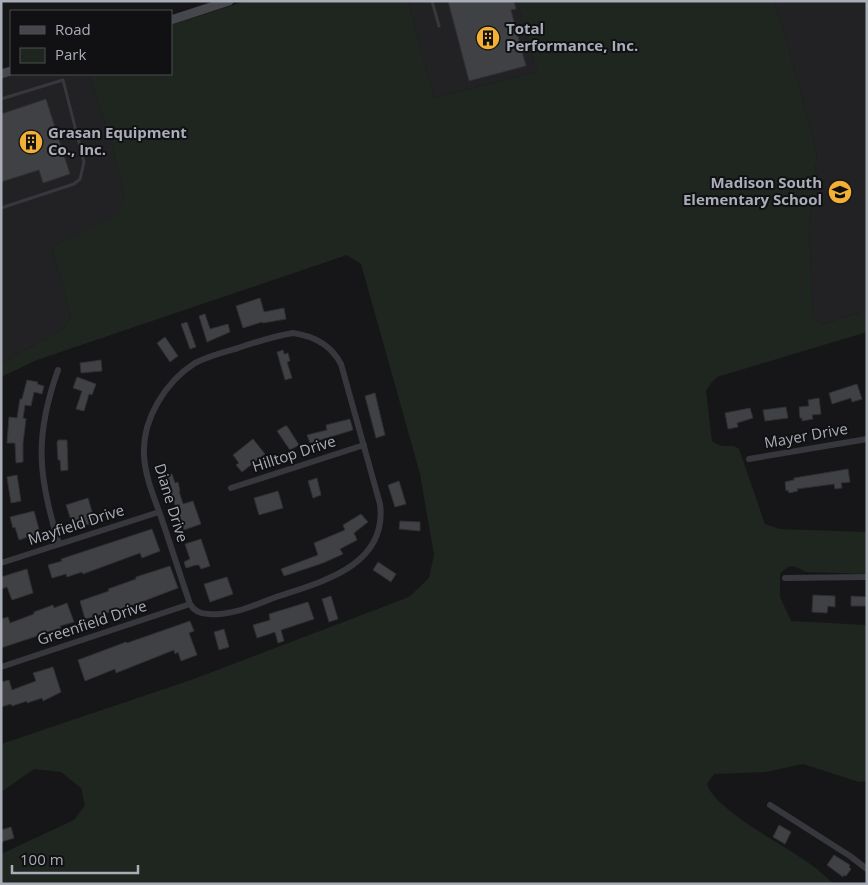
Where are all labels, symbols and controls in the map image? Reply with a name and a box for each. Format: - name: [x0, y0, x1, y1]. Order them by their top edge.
- legend: [10, 10, 172, 75]
- place label: Total Performance, Inc.: [506, 18, 638, 55]
- text: Road: [55, 19, 91, 39]
- building icon: Total Performance, Inc.: [475, 25, 501, 51]
- text: Park: [55, 44, 86, 64]
- place label: Grasan Equipment Co., Inc.: [48, 122, 187, 159]
- building icon: Grasan Equipment Co., Inc.: [18, 129, 44, 155]
- place label: Madison South Elementary School: [683, 172, 822, 209]
- school or university icon: Madison South Elementary School: [827, 179, 853, 205]
- street label: Mayer Drive: [762, 418, 849, 452]
- street label: Hilltop Drive: [249, 430, 338, 476]
- street label: Diane Drive: [151, 461, 193, 544]
- street label: Mayfield Drive: [25, 499, 126, 549]
- street label: Greenfield Drive: [34, 595, 149, 649]
- scale bar: [12, 842, 139, 874]
- text: 100 m: [20, 849, 64, 869]

